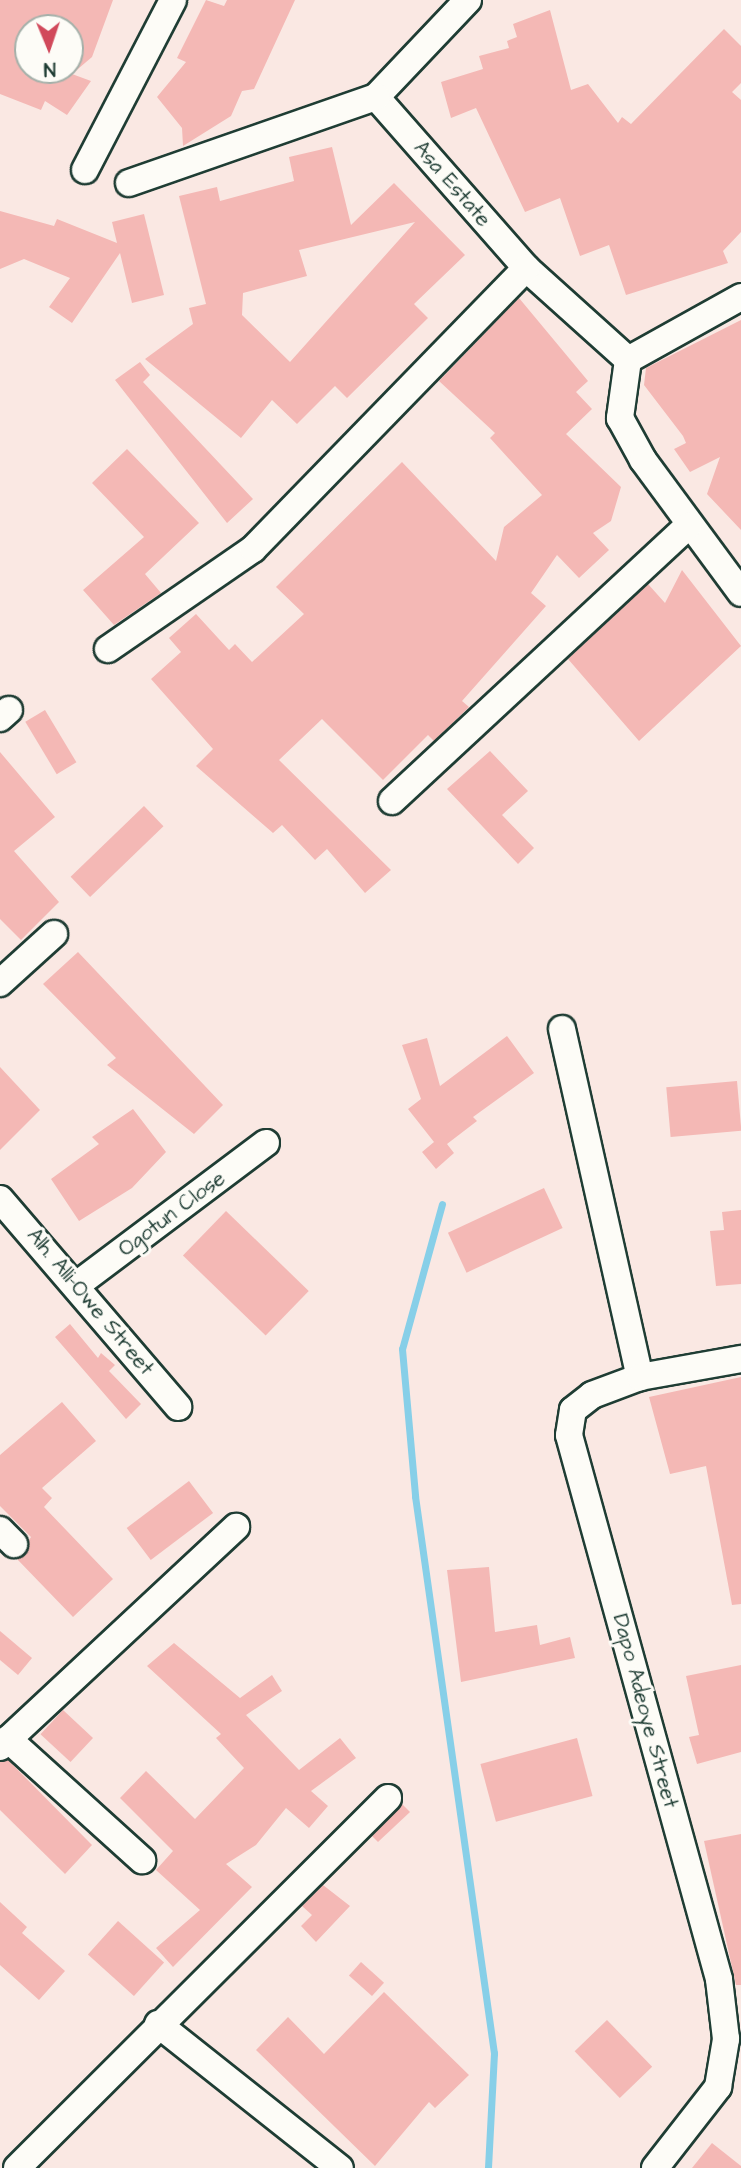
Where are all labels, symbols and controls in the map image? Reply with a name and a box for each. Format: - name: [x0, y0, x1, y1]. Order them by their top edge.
- north arrow: [14, 14, 84, 84]
- text: N: [43, 55, 56, 82]
- street label: Asa Estate: [408, 136, 496, 232]
- street label: Ogotun Close: [114, 1166, 230, 1262]
- street label: Alh. Alli-Owe Street: [21, 1223, 159, 1381]
- street label: Dapo Adeoye Street: [607, 1611, 683, 1811]

